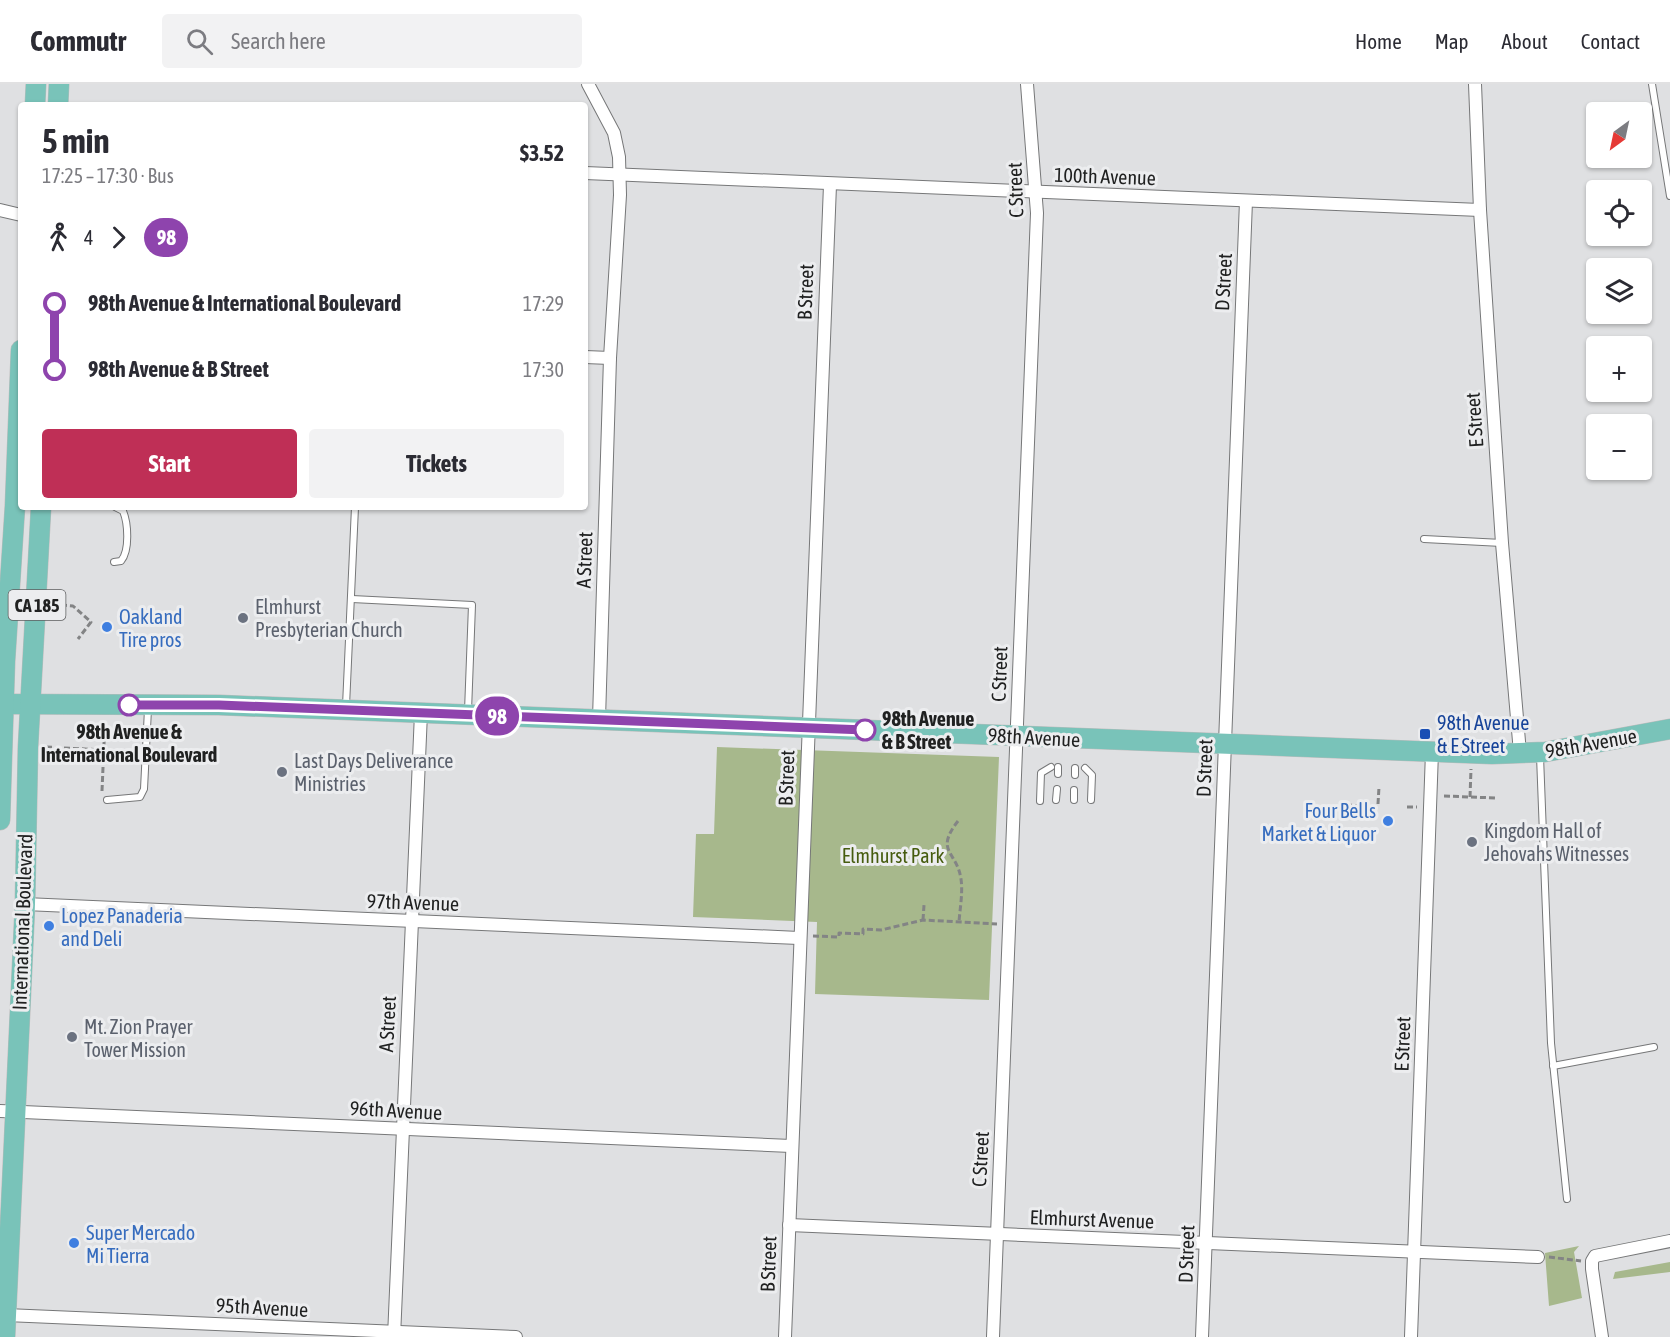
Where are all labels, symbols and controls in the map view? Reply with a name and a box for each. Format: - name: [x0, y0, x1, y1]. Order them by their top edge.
- search box: [162, 14, 582, 68]
- text: Commutr: [30, 25, 126, 57]
- icon: search: [183, 25, 216, 58]
- text: Search here: [231, 28, 326, 54]
- text: Home: [1355, 29, 1402, 53]
- text: Map: [1435, 29, 1469, 53]
- text: About: [1502, 29, 1548, 53]
- text: Contact: [1581, 29, 1640, 53]
- north arrow: [1586, 102, 1652, 168]
- map controls: [1586, 102, 1652, 480]
- text: 5 min: [42, 122, 109, 160]
- text: $3.52: [520, 140, 564, 166]
- street label: C Street: [1003, 162, 1027, 218]
- street label: 100th Avenue: [1054, 163, 1156, 189]
- text: 17:25 – 17:30 · Bus: [42, 164, 174, 187]
- button: locate: [1586, 180, 1652, 246]
- icon: walk: [42, 221, 75, 254]
- icon: forward: [102, 221, 135, 254]
- text: 98: [156, 225, 176, 249]
- text: 4: [84, 226, 93, 249]
- street label: D Street: [1210, 252, 1236, 311]
- button: layers: [1586, 258, 1652, 324]
- street label: B Street: [793, 263, 817, 320]
- text: 98th Avenue & International Boulevard: [88, 290, 401, 316]
- text: 17:29: [523, 292, 564, 315]
- button: +: [1586, 336, 1652, 402]
- text: 98th Avenue & B Street: [88, 356, 269, 382]
- text: 17:30: [523, 358, 564, 381]
- street label: E Street: [1461, 391, 1487, 448]
- button: −: [1586, 414, 1652, 480]
- button: Start: [42, 429, 297, 498]
- button: Tickets: [309, 429, 564, 498]
- street label: A Street: [572, 531, 596, 589]
- road number: CA 185: [9, 590, 66, 620]
- place label: Elmhurst Presbyterian Church: [255, 595, 403, 641]
- place label: Oakland Tire pros: [119, 605, 183, 651]
- marker: Elmhurst Presbyterian Church: [236, 611, 250, 625]
- marker: Oakland Tire pros: [100, 620, 114, 634]
- street label: C Street: [987, 646, 1011, 702]
- marker: 98th Avenue & International Boulevard: [118, 694, 140, 716]
- line badge: 98: [470, 696, 524, 736]
- text: 98: [487, 704, 507, 728]
- place label: 98th Avenue & B Street: [882, 707, 974, 753]
- place label: 98th Avenue & E Street: [1437, 711, 1529, 757]
- marker: 98th Avenue & B Street: [854, 719, 876, 741]
- place label: 98th Avenue & International Boulevard: [41, 720, 217, 766]
- street label: 98th Avenue: [987, 723, 1081, 751]
- street label: 98th Avenue: [1544, 724, 1638, 762]
- marker: 98th Avenue & E Street: [1418, 727, 1432, 741]
- street label: D Street: [1191, 738, 1217, 797]
- place label: Last Days Deliverance Ministries: [294, 749, 453, 795]
- street label: B Street: [774, 749, 798, 806]
- marker: Last Days Deliverance Ministries: [275, 765, 289, 779]
- place label: Four Bells Market & Liquor: [1262, 799, 1377, 845]
- marker: Four Bells Market & Liquor: [1381, 814, 1395, 828]
- place label: Kingdom Hall of Jehovahs Witnesses: [1484, 819, 1629, 865]
- street label: International Boulevard: [7, 833, 37, 1011]
- marker: Kingdom Hall of Jehovahs Witnesses: [1465, 835, 1479, 849]
- park label: Elmhurst Park: [842, 844, 944, 867]
- street label: 97th Avenue: [366, 889, 460, 915]
- place label: Lopez Panaderia and Deli: [61, 904, 183, 950]
- marker: Lopez Panaderia and Deli: [42, 919, 56, 933]
- street label: A Street: [374, 995, 400, 1053]
- place label: Mt. Zion Prayer Tower Mission: [84, 1015, 194, 1061]
- street label: E Street: [1390, 1016, 1414, 1072]
- marker: Mt. Zion Prayer Tower Mission: [65, 1030, 79, 1044]
- street label: 96th Avenue: [349, 1096, 443, 1124]
- street label: C Street: [967, 1130, 993, 1187]
- street label: Elmhurst Avenue: [1029, 1205, 1155, 1233]
- place label: Super Mercado Mi Tierra: [86, 1221, 195, 1267]
- street label: D Street: [1173, 1224, 1199, 1283]
- street label: B Street: [756, 1235, 780, 1292]
- marker: Super Mercado Mi Tierra: [67, 1236, 81, 1250]
- street label: 95th Avenue: [215, 1293, 309, 1321]

